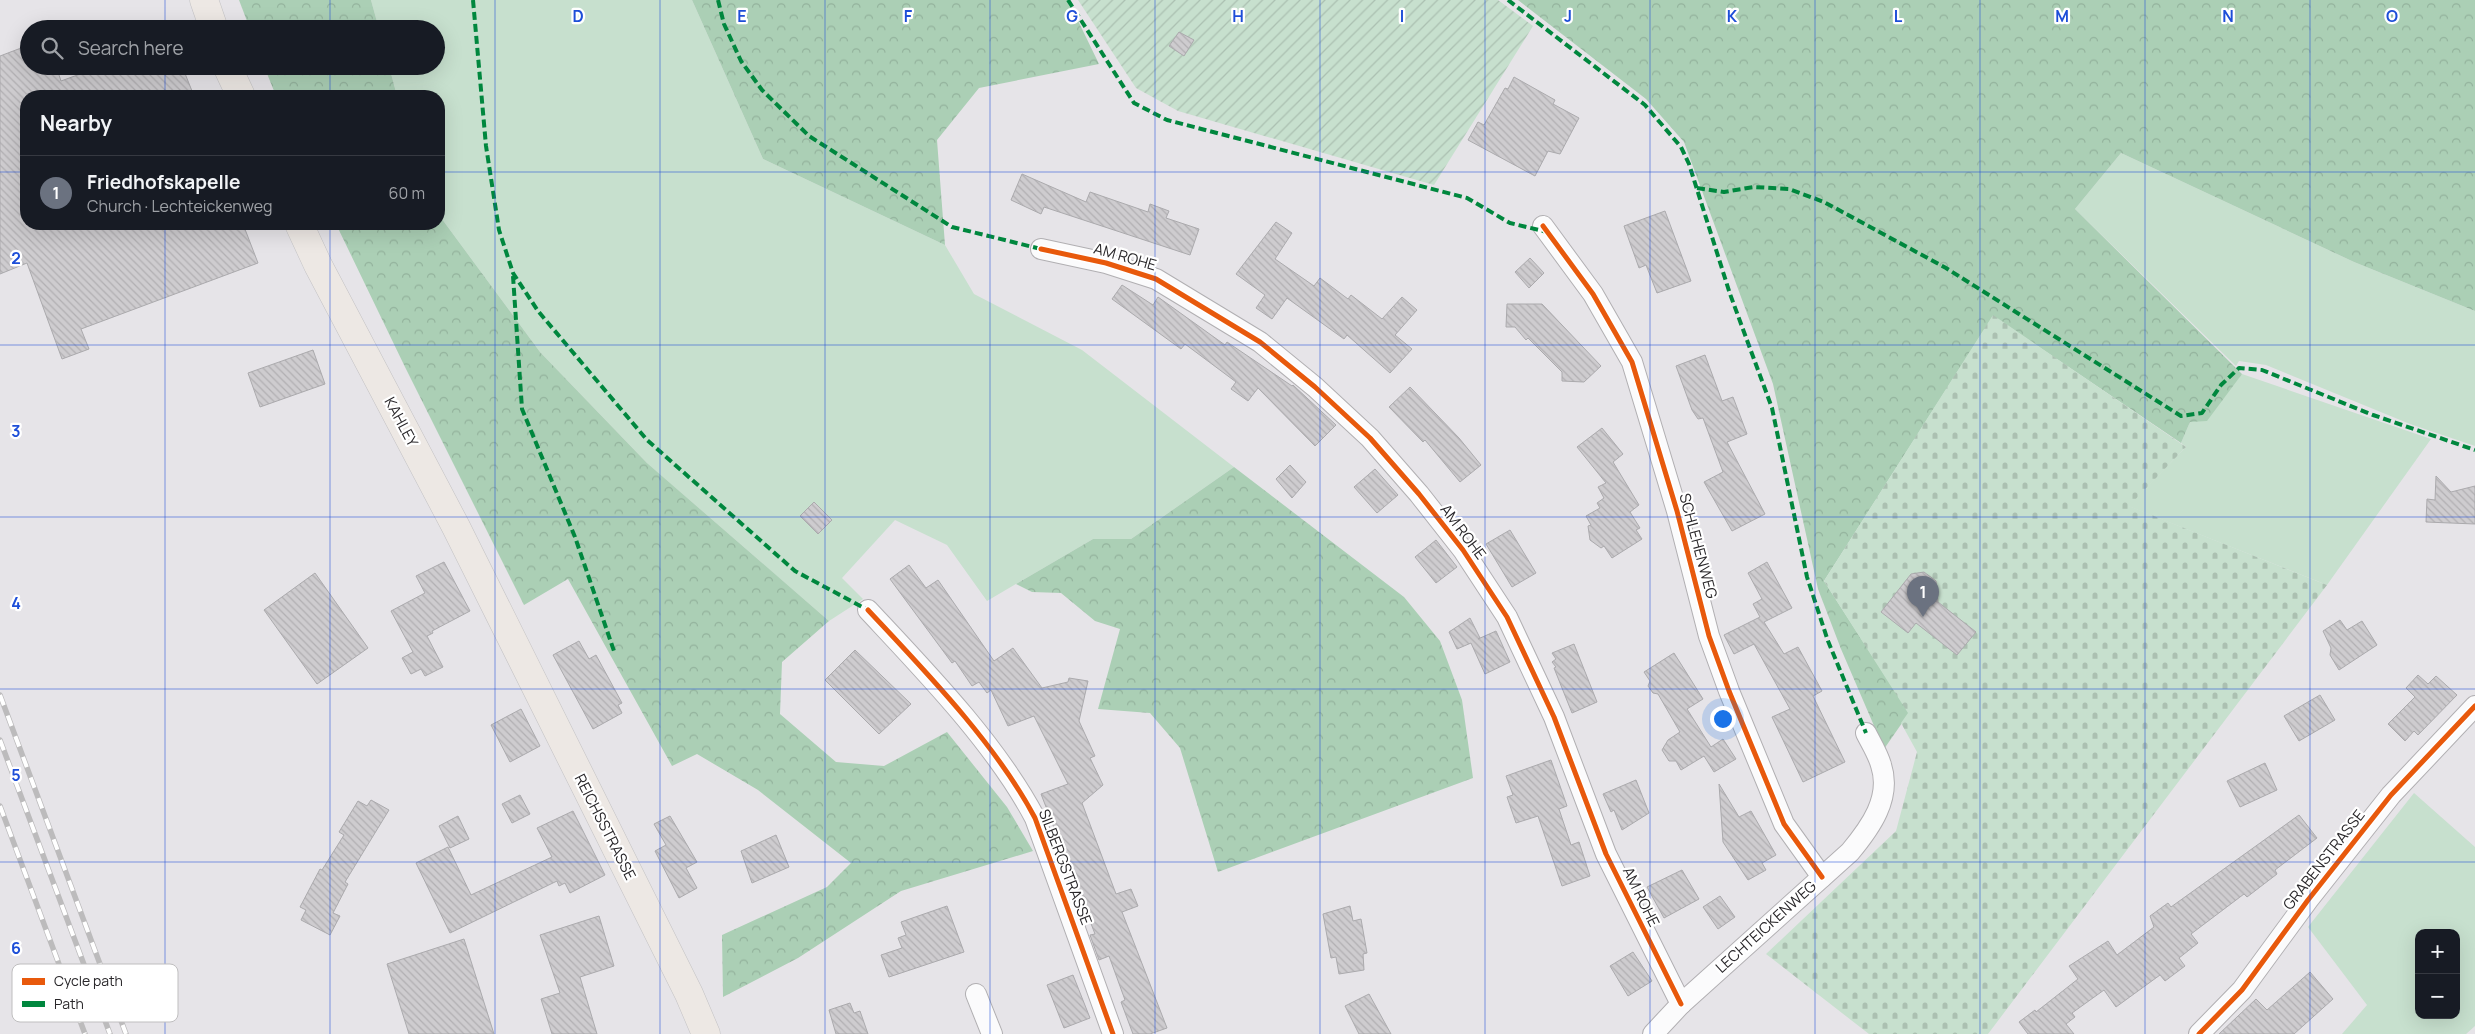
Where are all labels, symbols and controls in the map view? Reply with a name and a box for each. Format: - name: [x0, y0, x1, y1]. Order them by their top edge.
- text: D: [572, 5, 584, 27]
- text: E: [737, 5, 747, 27]
- text: F: [904, 5, 913, 27]
- text: G: [1066, 5, 1078, 27]
- text: H: [1232, 5, 1244, 27]
- text: I: [1400, 5, 1404, 27]
- text: J: [1564, 5, 1572, 27]
- text: K: [1727, 5, 1738, 27]
- text: L: [1894, 5, 1903, 27]
- text: M: [2055, 5, 2069, 27]
- text: N: [2222, 5, 2234, 27]
- text: O: [2386, 5, 2398, 27]
- search box: [20, 20, 445, 75]
- icon: search: [38, 34, 66, 62]
- text: Search here: [78, 35, 184, 61]
- text: Nearby: [40, 109, 112, 137]
- text: Friedhofskapelle: [87, 169, 241, 195]
- text: 1: [52, 182, 60, 204]
- text: 60 m: [389, 182, 425, 204]
- text: Church · Lechteickenweg: [87, 195, 273, 217]
- street label: AM ROHE: [1091, 238, 1159, 275]
- text: 2: [11, 247, 21, 269]
- street label: KAHLEY: [380, 393, 424, 451]
- text: 3: [11, 420, 21, 442]
- street label: SCHLEHENWEG: [1674, 491, 1723, 601]
- street label: AM ROHE: [1436, 500, 1491, 564]
- pin: 1: [1907, 576, 1939, 617]
- text: 4: [11, 592, 21, 614]
- your location: [1710, 706, 1736, 732]
- text: 5: [11, 764, 21, 786]
- street label: REICHSSTRASSE: [570, 770, 641, 883]
- street label: GRABENSTRASSE: [2278, 805, 2369, 914]
- street label: SILBERGSTRASSE: [1034, 806, 1097, 928]
- street label: AM ROHE: [1618, 863, 1665, 930]
- street label: LECHTEICKENWEG: [1711, 875, 1821, 978]
- map controls: [2415, 929, 2460, 1019]
- button: +: [2415, 929, 2460, 974]
- text: 6: [11, 937, 21, 959]
- legend: [12, 964, 178, 1022]
- text: Cycle path: [54, 971, 123, 990]
- button: −: [2415, 974, 2460, 1019]
- text: Path: [54, 994, 84, 1013]

